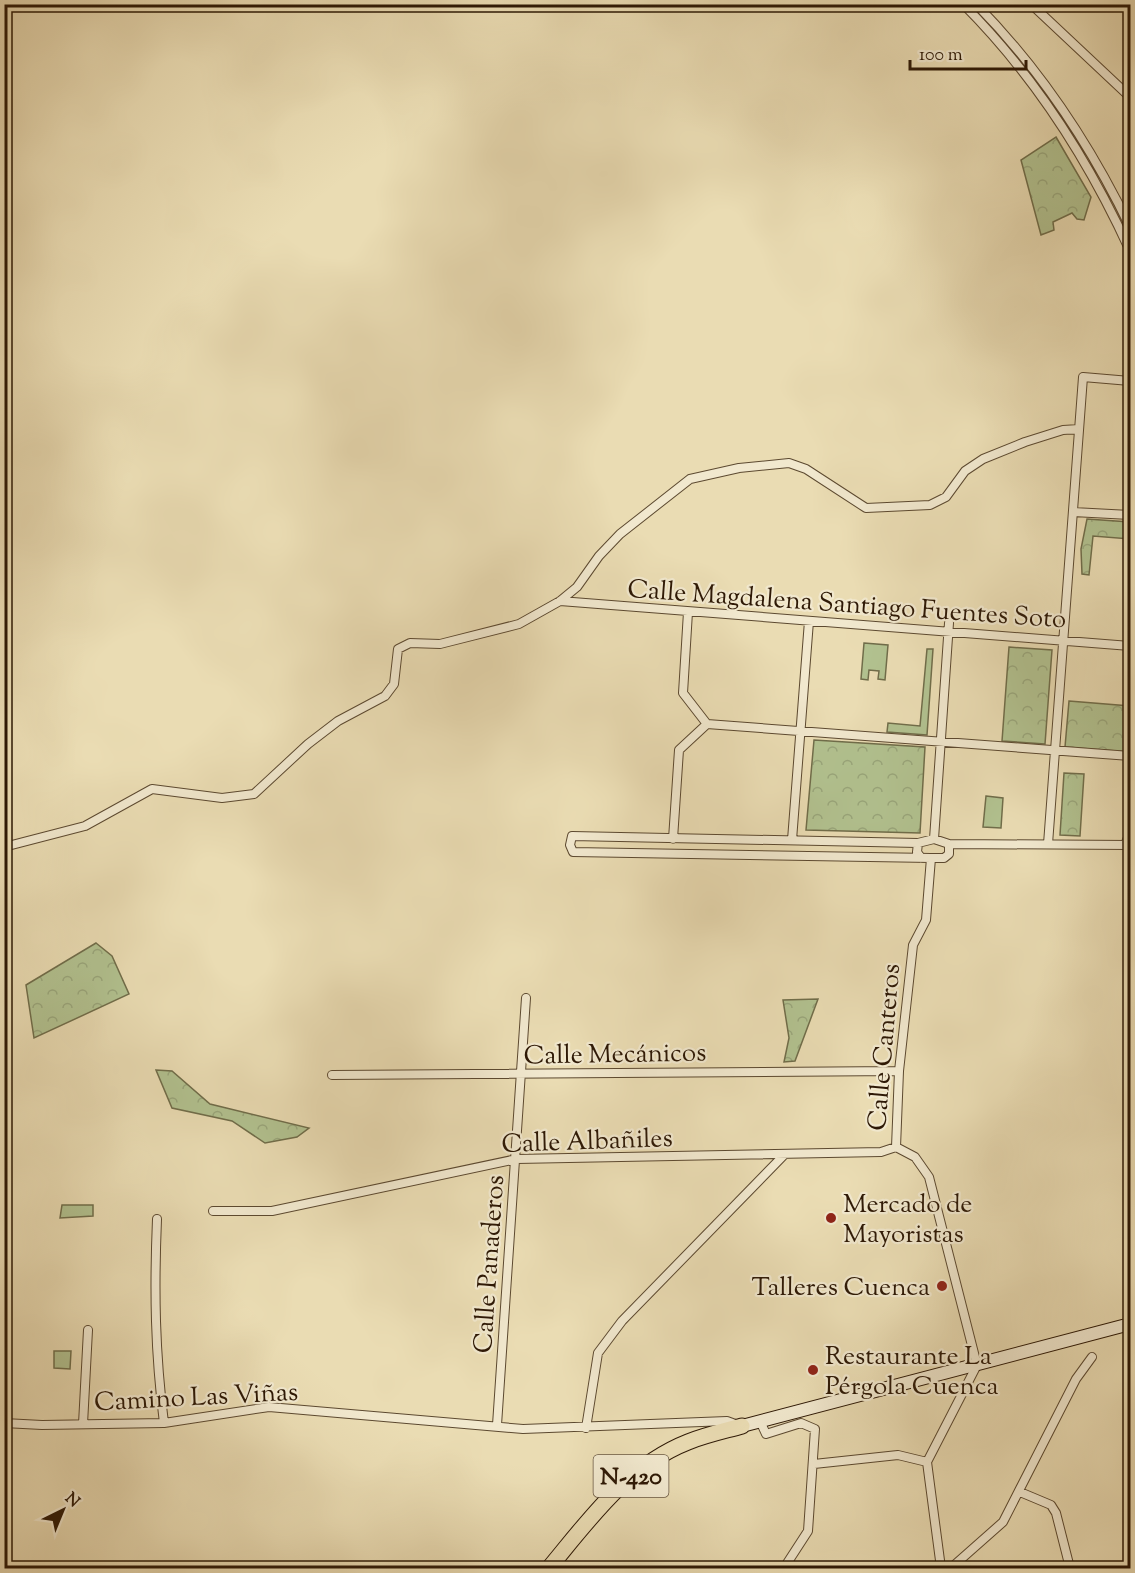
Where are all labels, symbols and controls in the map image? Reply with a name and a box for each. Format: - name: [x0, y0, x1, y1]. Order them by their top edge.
- scale bar: [910, 33, 1026, 71]
- text: 100 m: [919, 43, 963, 69]
- street label: Calle Magdalena Santiago Fuentes Soto: [626, 572, 1067, 639]
- street label: Calle Canteros: [860, 962, 911, 1132]
- street label: Calle Mecánicos: [523, 1035, 707, 1076]
- street label: Calle Albañiles: [501, 1121, 673, 1164]
- street label: Calle Panaderos: [466, 1174, 515, 1354]
- place label: Mercado de Mayoristas: [843, 1187, 972, 1254]
- marker: Mercado de Mayoristas: [824, 1211, 838, 1225]
- place label: Talleres Cuenca: [752, 1270, 930, 1307]
- marker: Talleres Cuenca: [935, 1279, 949, 1293]
- place label: Restaurante La Pérgola Cuenca: [825, 1339, 998, 1406]
- marker: Restaurante La Pérgola Cuenca: [806, 1363, 820, 1377]
- street label: Camino Las Viñas: [93, 1375, 299, 1422]
- road number: N-420: [594, 1455, 668, 1497]
- north arrow: [33, 1480, 93, 1540]
- text: N: [59, 1488, 84, 1514]

